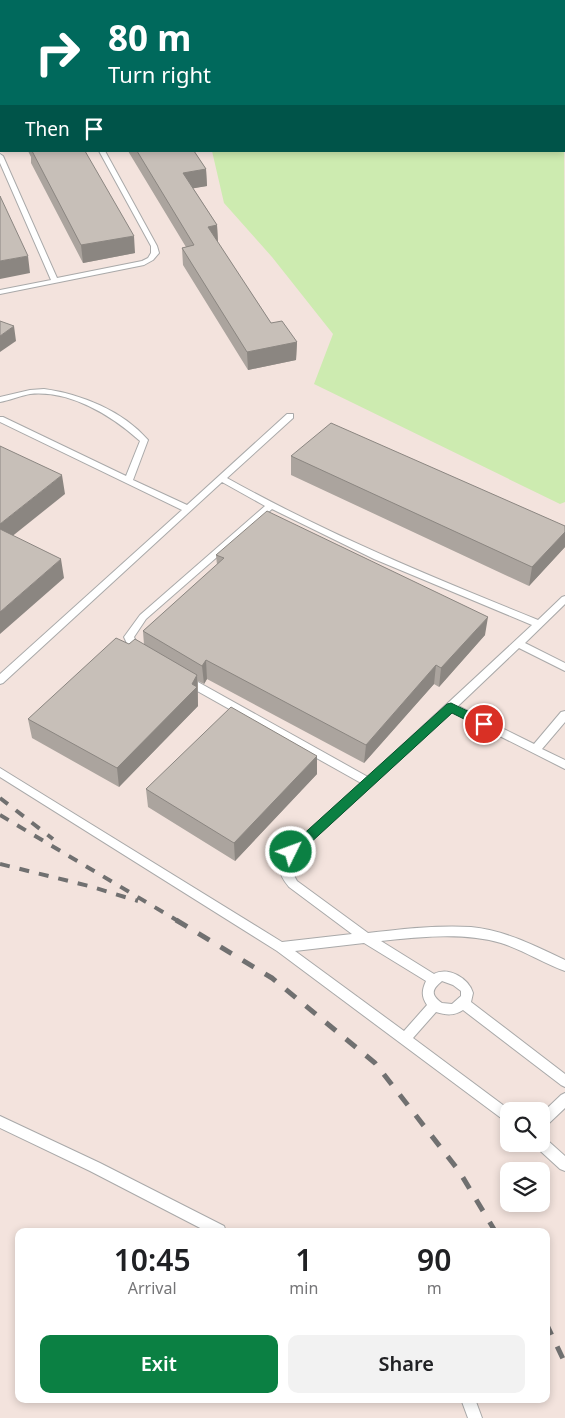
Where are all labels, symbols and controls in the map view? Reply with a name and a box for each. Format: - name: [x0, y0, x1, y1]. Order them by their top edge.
- text: 80 m: [108, 14, 191, 61]
- icon: right: [25, 20, 90, 85]
- text: Turn right: [108, 59, 211, 89]
- icon: arrive: [80, 115, 108, 143]
- text: Then: [25, 116, 70, 142]
- pin: [463, 703, 505, 745]
- icon: arrive: [470, 710, 498, 738]
- position arrow: [264, 825, 316, 877]
- map controls: [500, 1102, 550, 1212]
- button: search: [500, 1102, 550, 1152]
- button: layers: [500, 1162, 550, 1212]
- text: 10:45: [114, 1239, 191, 1280]
- text: 1: [295, 1239, 312, 1280]
- text: 90: [417, 1239, 451, 1280]
- text: Arrival: [128, 1277, 177, 1299]
- text: min: [289, 1277, 318, 1299]
- text: m: [427, 1277, 442, 1299]
- button: Exit: [40, 1335, 278, 1393]
- button: Share: [288, 1335, 525, 1393]

